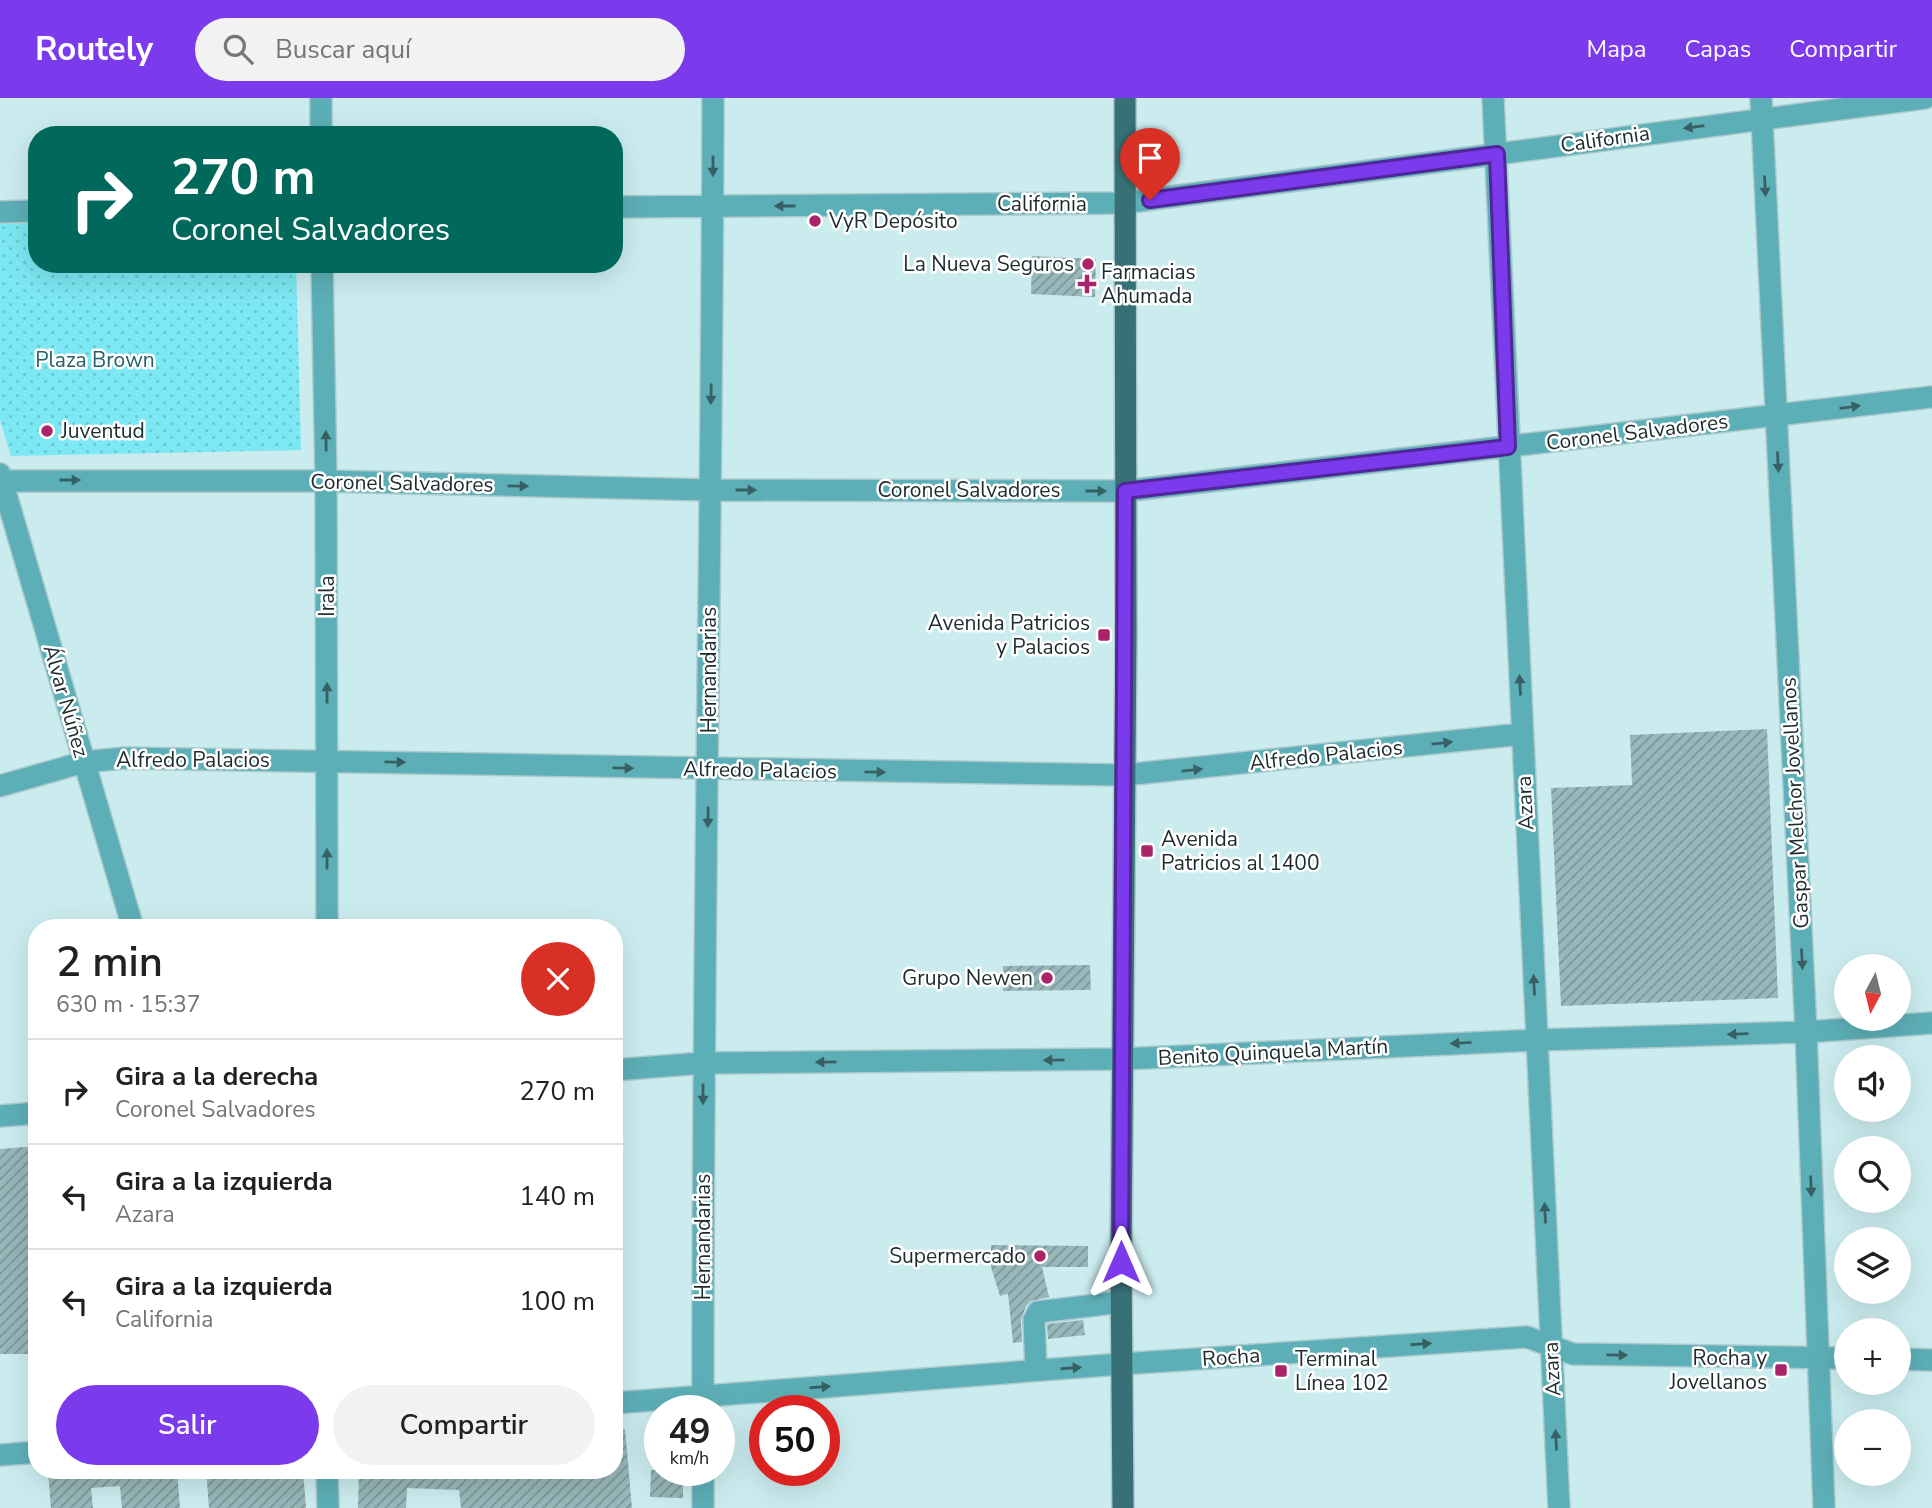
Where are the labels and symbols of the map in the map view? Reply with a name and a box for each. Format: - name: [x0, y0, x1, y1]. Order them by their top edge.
- street label: California: [1559, 119, 1651, 159]
- one-way arrow: [1683, 122, 1705, 133]
- pin: [1120, 128, 1180, 200]
- one-way arrow: [707, 155, 719, 177]
- one-way arrow: [1760, 175, 1771, 197]
- street label: California: [997, 190, 1087, 218]
- one-way arrow: [774, 200, 796, 212]
- place label: VyR Depósito: [828, 207, 958, 235]
- marker: VyR Depósito: [807, 213, 823, 229]
- place label: La Nueva Seguros: [903, 250, 1074, 278]
- marker: La Nueva Seguros: [1080, 256, 1096, 272]
- place label: Farmacias Ahumada: [1101, 258, 1196, 310]
- marker: Farmacias Ahumada: [1079, 276, 1095, 292]
- park label: Plaza Brown: [35, 346, 155, 374]
- one-way arrow: [705, 383, 717, 405]
- one-way arrow: [1839, 401, 1861, 412]
- street label: Coronel Salvadores: [1544, 407, 1730, 457]
- place label: Juventud: [60, 417, 145, 445]
- marker: Juventud: [39, 423, 55, 439]
- one-way arrow: [320, 429, 331, 451]
- one-way arrow: [1773, 451, 1784, 473]
- street label: Coronel Salvadores: [310, 467, 494, 499]
- one-way arrow: [59, 474, 81, 486]
- street label: Coronel Salvadores: [877, 476, 1061, 504]
- one-way arrow: [507, 480, 529, 491]
- one-way arrow: [735, 484, 757, 496]
- one-way arrow: [1085, 485, 1107, 497]
- street label: Irala: [313, 575, 341, 617]
- street label: Hernandarias: [695, 607, 723, 733]
- place label: Avenida Patricios y Palacios: [928, 609, 1090, 661]
- marker: Avenida Patricios y Palacios: [1096, 627, 1112, 643]
- street label: Álvar Núñez: [37, 641, 96, 761]
- one-way arrow: [1514, 673, 1525, 695]
- street label: Gaspar Melchor Jovellanos: [1774, 677, 1816, 929]
- one-way arrow: [321, 681, 333, 703]
- street label: Alfredo Palacios: [1248, 733, 1404, 777]
- one-way arrow: [1431, 737, 1453, 748]
- street label: Alfredo Palacios: [116, 746, 270, 774]
- street label: Alfredo Palacios: [683, 755, 837, 785]
- one-way arrow: [385, 757, 407, 768]
- one-way arrow: [612, 762, 634, 773]
- one-way arrow: [1181, 764, 1203, 775]
- one-way arrow: [864, 766, 886, 778]
- street label: Azara: [1510, 775, 1540, 831]
- one-way arrow: [702, 806, 714, 828]
- place label: Avenida Patricios al 1400: [1161, 825, 1320, 877]
- marker: Avenida Patricios al 1400: [1139, 843, 1155, 859]
- one-way arrow: [321, 848, 333, 870]
- one-way arrow: [1797, 948, 1808, 970]
- north arrow: [1834, 954, 1911, 1031]
- place label: Grupo Newen: [902, 964, 1033, 992]
- marker: Grupo Newen: [1039, 970, 1055, 986]
- one-way arrow: [1529, 974, 1540, 996]
- one-way arrow: [1726, 1028, 1748, 1040]
- street label: Benito Quinquela Martín: [1157, 1032, 1389, 1072]
- one-way arrow: [1450, 1038, 1472, 1049]
- one-way arrow: [1043, 1054, 1065, 1066]
- one-way arrow: [815, 1056, 837, 1068]
- one-way arrow: [697, 1083, 709, 1105]
- street label: Hernandarias: [689, 1174, 717, 1300]
- one-way arrow: [1806, 1175, 1817, 1197]
- one-way arrow: [1539, 1201, 1550, 1223]
- position arrow: [1084, 1225, 1158, 1299]
- place label: Supermercado: [889, 1242, 1026, 1270]
- marker: Supermercado: [1032, 1248, 1048, 1264]
- one-way arrow: [1410, 1338, 1432, 1349]
- street label: Rocha: [1201, 1341, 1261, 1373]
- street label: Azara: [1537, 1341, 1567, 1397]
- place label: Rocha y Jovellanos: [1669, 1344, 1767, 1396]
- place label: Terminal Línea 102: [1295, 1345, 1389, 1397]
- one-way arrow: [1606, 1349, 1628, 1360]
- one-way arrow: [1060, 1362, 1082, 1373]
- marker: Rocha y Jovellanos: [1773, 1362, 1789, 1378]
- marker: Terminal Línea 102: [1273, 1363, 1289, 1379]
- one-way arrow: [809, 1381, 831, 1392]
- speed limit sign: 50: [749, 1395, 840, 1486]
- one-way arrow: [1550, 1429, 1561, 1451]

